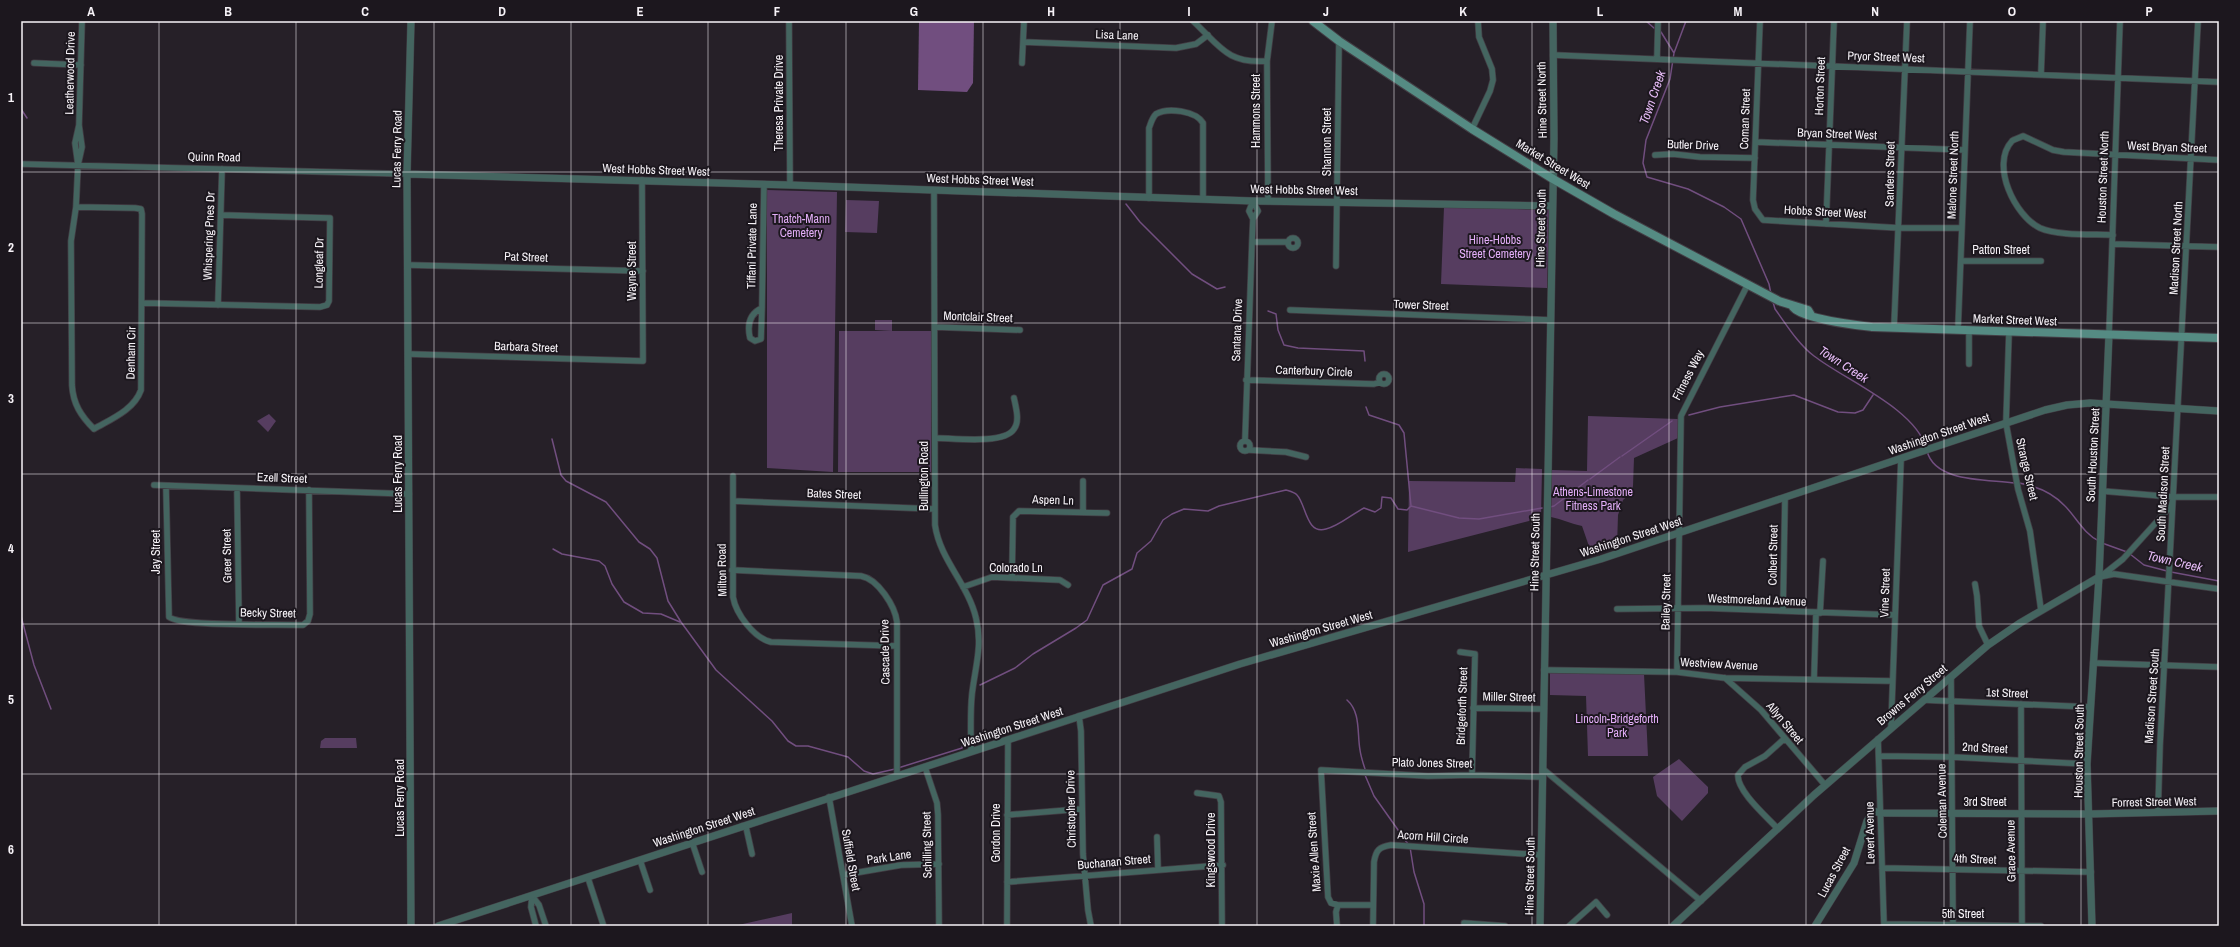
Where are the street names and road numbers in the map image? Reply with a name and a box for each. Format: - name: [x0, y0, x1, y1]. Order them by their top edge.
- street label: Lisa Lane: [1095, 26, 1139, 44]
- street label: Leatherwood Drive: [61, 31, 79, 115]
- street label: Pryor Street West: [1847, 48, 1925, 66]
- street label: Theresa Private Drive: [771, 55, 787, 151]
- street label: Horton Street: [1811, 56, 1829, 116]
- street label: Hine Street North: [1533, 62, 1551, 138]
- street label: Hammons Street: [1248, 74, 1264, 148]
- street label: Coman Street: [1736, 88, 1754, 150]
- street label: Shannon Street: [1319, 108, 1335, 176]
- street label: Lucas Ferry Road: [388, 110, 406, 188]
- street label: Bryan Street West: [1797, 125, 1877, 143]
- street label: Malone Street North: [1943, 131, 1963, 219]
- street label: Houston Street North: [2093, 131, 2113, 223]
- street label: Market Street West: [1513, 135, 1593, 193]
- street label: Butler Drive: [1667, 136, 1719, 154]
- street label: West Bryan Street: [2127, 138, 2207, 156]
- street label: Sanders Street: [1881, 141, 1899, 207]
- street label: Quinn Road: [187, 149, 241, 165]
- street label: West Hobbs Street West: [602, 160, 710, 180]
- street label: West Hobbs Street West: [926, 170, 1034, 190]
- street label: West Hobbs Street West: [1250, 181, 1358, 199]
- street label: Hine Street South: [1532, 189, 1550, 267]
- street label: Whispering Pnes Dr: [199, 191, 219, 281]
- street label: Madison Street North: [2166, 201, 2186, 295]
- street label: Hobbs Street West: [1783, 202, 1867, 222]
- street label: Tiffani Private Lane: [743, 203, 761, 289]
- street label: Longleaf Dr: [311, 237, 327, 289]
- street label: Wayne Street: [624, 241, 640, 301]
- street label: Patton Street: [1972, 242, 2030, 258]
- street label: Pat Street: [504, 248, 548, 266]
- street label: Tower Street: [1393, 296, 1449, 314]
- street label: Santana Drive: [1228, 298, 1246, 362]
- street label: Montclair Street: [943, 308, 1013, 326]
- street label: Market Street West: [1973, 311, 2058, 329]
- street label: Denham Cir: [123, 326, 139, 380]
- street label: Barbara Street: [494, 338, 559, 356]
- street label: Fitness Way: [1669, 347, 1707, 403]
- street label: Canterbury Circle: [1275, 362, 1353, 380]
- street label: South Houston Street: [2083, 407, 2103, 502]
- street label: Washington Street West: [1886, 409, 1992, 459]
- street label: Lucas Ferry Road: [390, 435, 406, 513]
- street label: Strange Street: [2012, 436, 2042, 502]
- street label: Bullington Road: [916, 441, 932, 511]
- street label: South Madison Street: [2153, 446, 2173, 542]
- street label: Ezell Street: [257, 469, 308, 487]
- street label: Bates Street: [807, 485, 862, 503]
- street label: Aspen Ln: [1031, 491, 1074, 509]
- street label: Hine Street South: [1526, 513, 1544, 591]
- street label: Washington Street West: [1578, 513, 1684, 561]
- street label: Colbert Street: [1764, 524, 1782, 585]
- street label: Greer Street: [219, 529, 235, 583]
- street label: Jay Street: [148, 530, 164, 574]
- street label: Milton Road: [714, 543, 730, 597]
- street label: Colorado Ln: [989, 560, 1043, 576]
- street label: Vine Street: [1876, 568, 1894, 618]
- street label: Bailey Street: [1658, 573, 1674, 630]
- street label: Westmoreland Avenue: [1707, 590, 1807, 610]
- street label: Becky Street: [240, 605, 296, 621]
- street label: Washington Street West: [1268, 607, 1374, 651]
- street label: Cascade Drive: [876, 619, 894, 685]
- street label: Madison Street South: [2141, 648, 2163, 744]
- street label: Westview Avenue: [1680, 654, 1758, 674]
- street label: Browns Ferry Street: [1874, 661, 1951, 729]
- street label: Bridgeforth Street: [1453, 667, 1471, 745]
- street label: 1st Street: [1986, 684, 2029, 702]
- street label: Miller Street: [1482, 689, 1536, 705]
- street label: Allyn Street: [1762, 698, 1807, 748]
- street label: Washington Street West: [959, 703, 1065, 751]
- street label: Houston Street South: [2070, 704, 2088, 798]
- street label: 2nd Street: [1962, 739, 2008, 757]
- street label: Plato Jones Street: [1392, 754, 1473, 772]
- street label: Lucas Ferry Road: [392, 759, 408, 837]
- street label: Coleman Avenue: [1933, 763, 1951, 839]
- street label: Christopher Drive: [1062, 770, 1080, 848]
- street label: Forrest Street West: [2112, 793, 2197, 811]
- street label: 3rd Street: [1963, 794, 2007, 810]
- street label: Levert Avenue: [1861, 801, 1879, 865]
- street label: Washington Street West: [651, 803, 757, 851]
- street label: Gordon Drive: [988, 803, 1004, 863]
- street label: Schilling Street: [918, 811, 936, 879]
- street label: Maxie Allen Street: [1303, 811, 1325, 892]
- street label: Kingswood Drive: [1203, 813, 1219, 887]
- street label: Grace Avenue: [2002, 820, 2020, 882]
- street label: Acorn Hill Circle: [1396, 826, 1469, 847]
- street label: Suffield Street: [838, 828, 864, 892]
- street label: Hine Street South: [1521, 837, 1539, 915]
- street label: Lucas Street: [1814, 844, 1854, 900]
- street label: Park Lane: [866, 846, 912, 868]
- street label: 4th Street: [1953, 850, 1997, 868]
- street label: Buchanan Street: [1077, 851, 1151, 873]
- street label: 5th Street: [1942, 906, 1985, 922]

